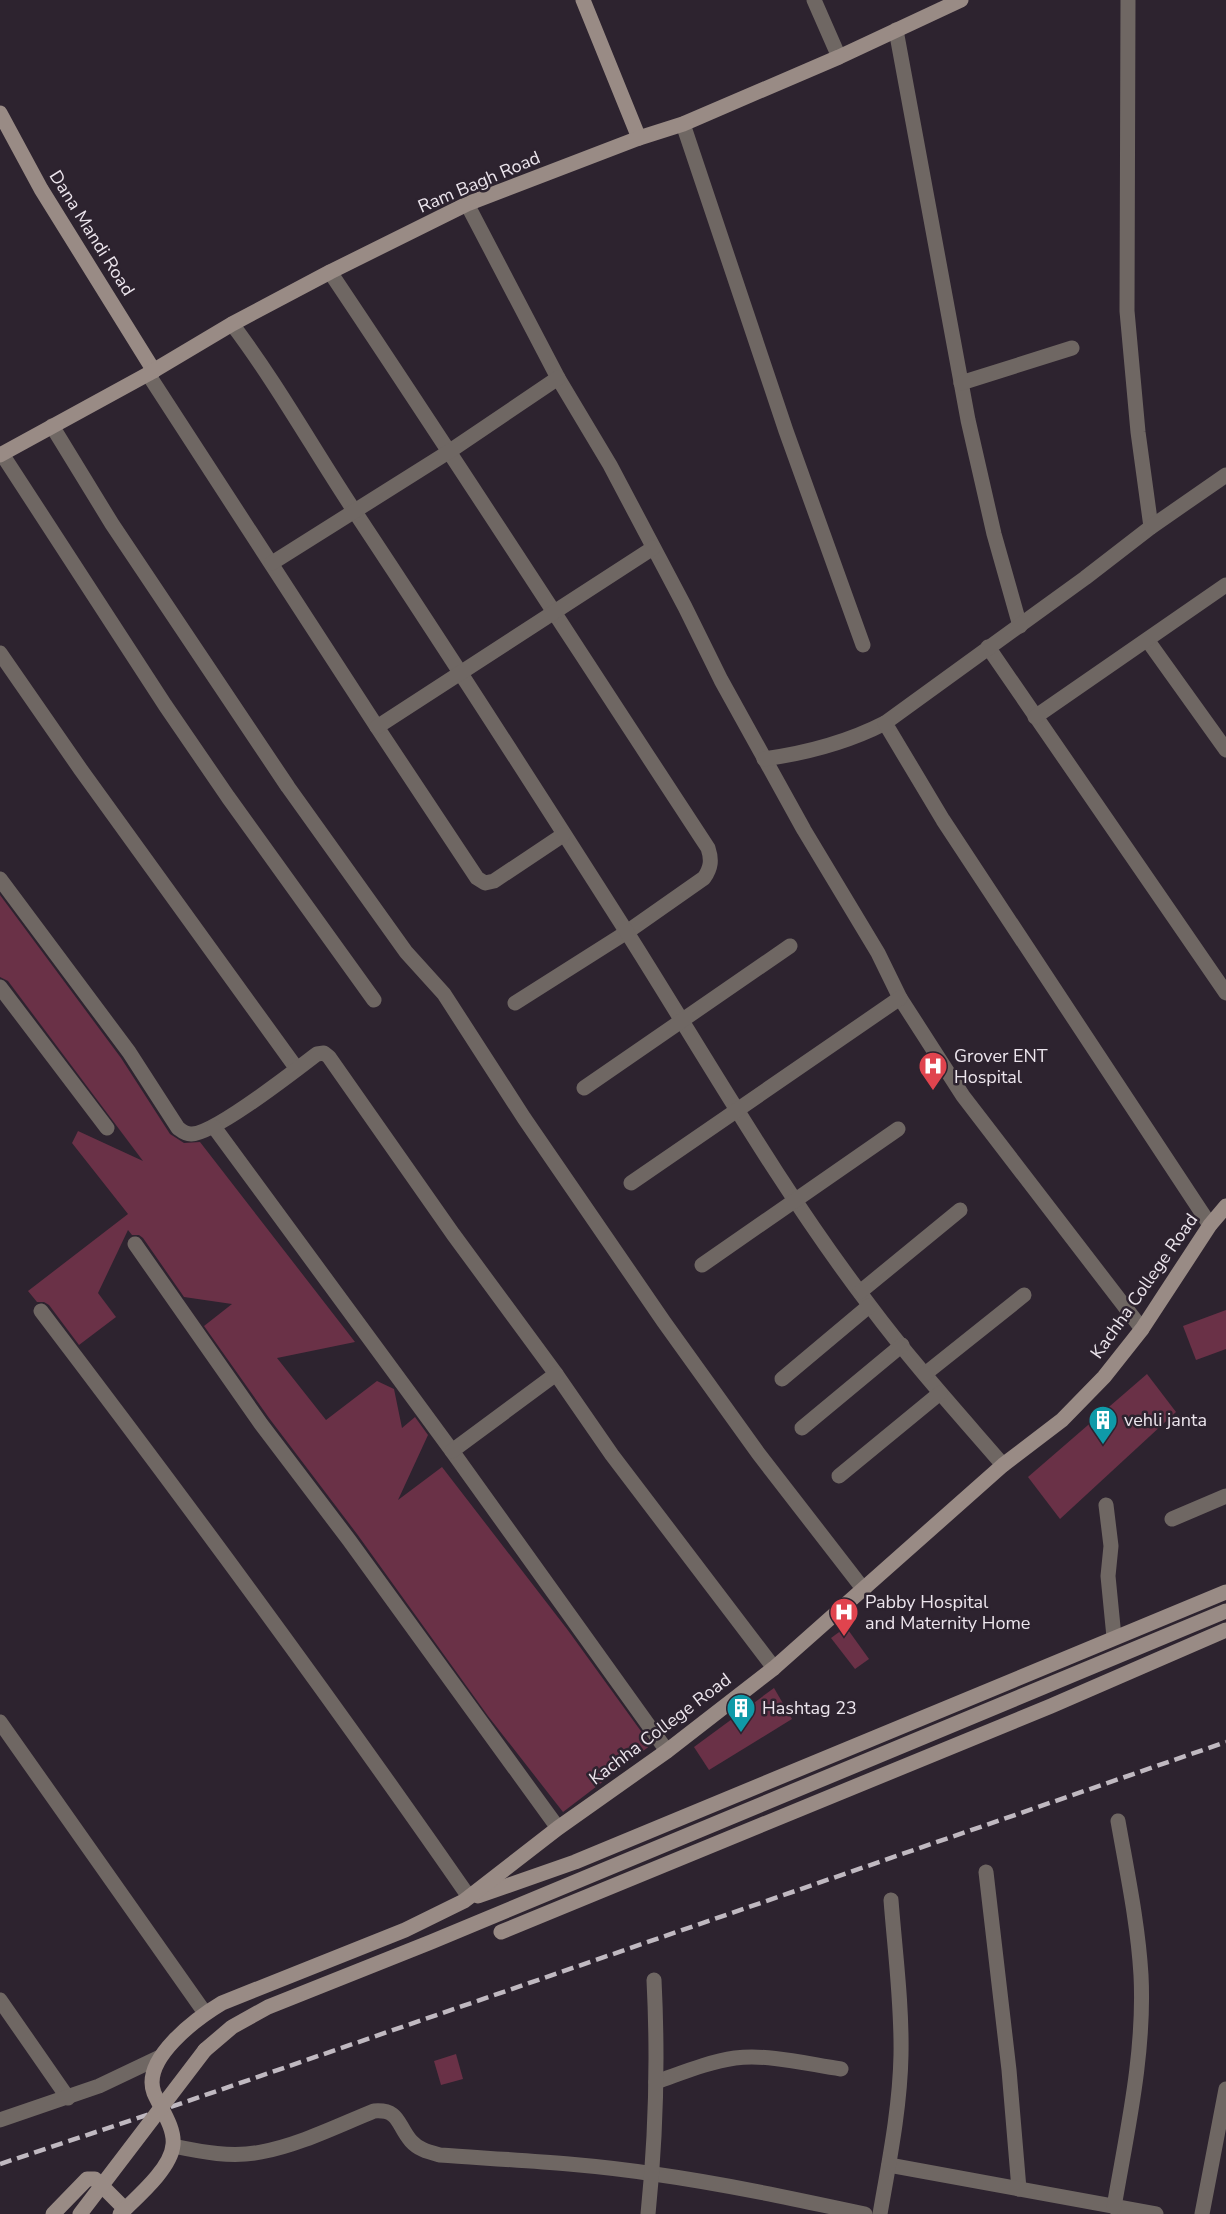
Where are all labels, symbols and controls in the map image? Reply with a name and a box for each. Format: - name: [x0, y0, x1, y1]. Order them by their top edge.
- street label: Ram Bagh Road: [414, 145, 544, 219]
- street label: Dana Mandi Road: [44, 166, 140, 300]
- place label: Grover ENT Hospital: [954, 1044, 1048, 1089]
- hospital icon: Grover ENT Hospital: [917, 1050, 949, 1092]
- street label: Kachha College Road: [1085, 1209, 1203, 1363]
- building icon: vehli janta: [1087, 1404, 1119, 1446]
- place label: vehli janta: [1124, 1408, 1207, 1432]
- place label: Pabby Hospital and Maternity Home: [865, 1590, 1030, 1635]
- hospital icon: Pabby Hospital and Maternity Home: [828, 1596, 860, 1638]
- street label: Kachha College Road: [584, 1668, 736, 1790]
- building icon: Hashtag 23: [725, 1692, 757, 1734]
- place label: Hashtag 23: [762, 1696, 857, 1720]

